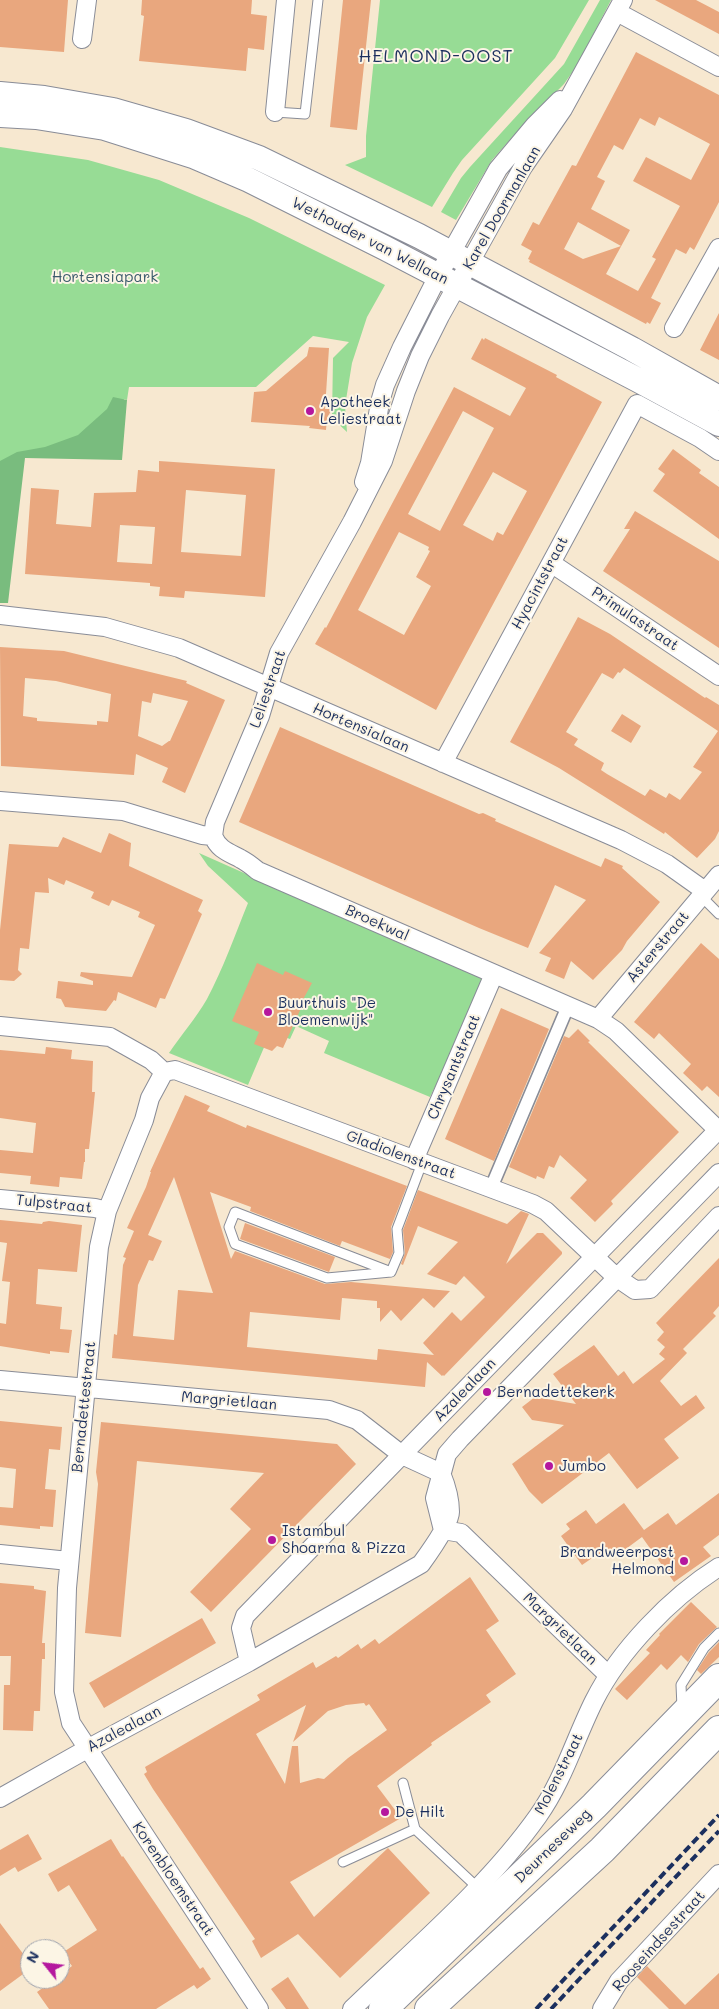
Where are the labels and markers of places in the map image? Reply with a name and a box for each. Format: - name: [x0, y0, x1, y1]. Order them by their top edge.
- place label: Apotheek Leliestraat: [320, 393, 402, 428]
- marker: Apotheek Leliestraat: [304, 405, 316, 417]
- place label: Buurthuis "De Bloemenwijk": [278, 994, 376, 1029]
- marker: Buurthuis "De Bloemenwijk": [262, 1006, 274, 1018]
- place label: Bernadettekerk: [497, 1383, 615, 1401]
- marker: Bernadettekerk: [481, 1386, 493, 1398]
- place label: Jumbo: [559, 1457, 606, 1475]
- marker: Jumbo: [543, 1460, 555, 1472]
- place label: Istambul Shoarma & Pizza: [282, 1522, 406, 1557]
- marker: Istambul Shoarma & Pizza: [266, 1534, 278, 1546]
- place label: Brandweerpost Helmond: [560, 1543, 674, 1578]
- marker: Brandweerpost Helmond: [678, 1555, 690, 1567]
- place label: De Hilt: [395, 1803, 445, 1821]
- marker: De Hilt: [379, 1806, 391, 1818]

